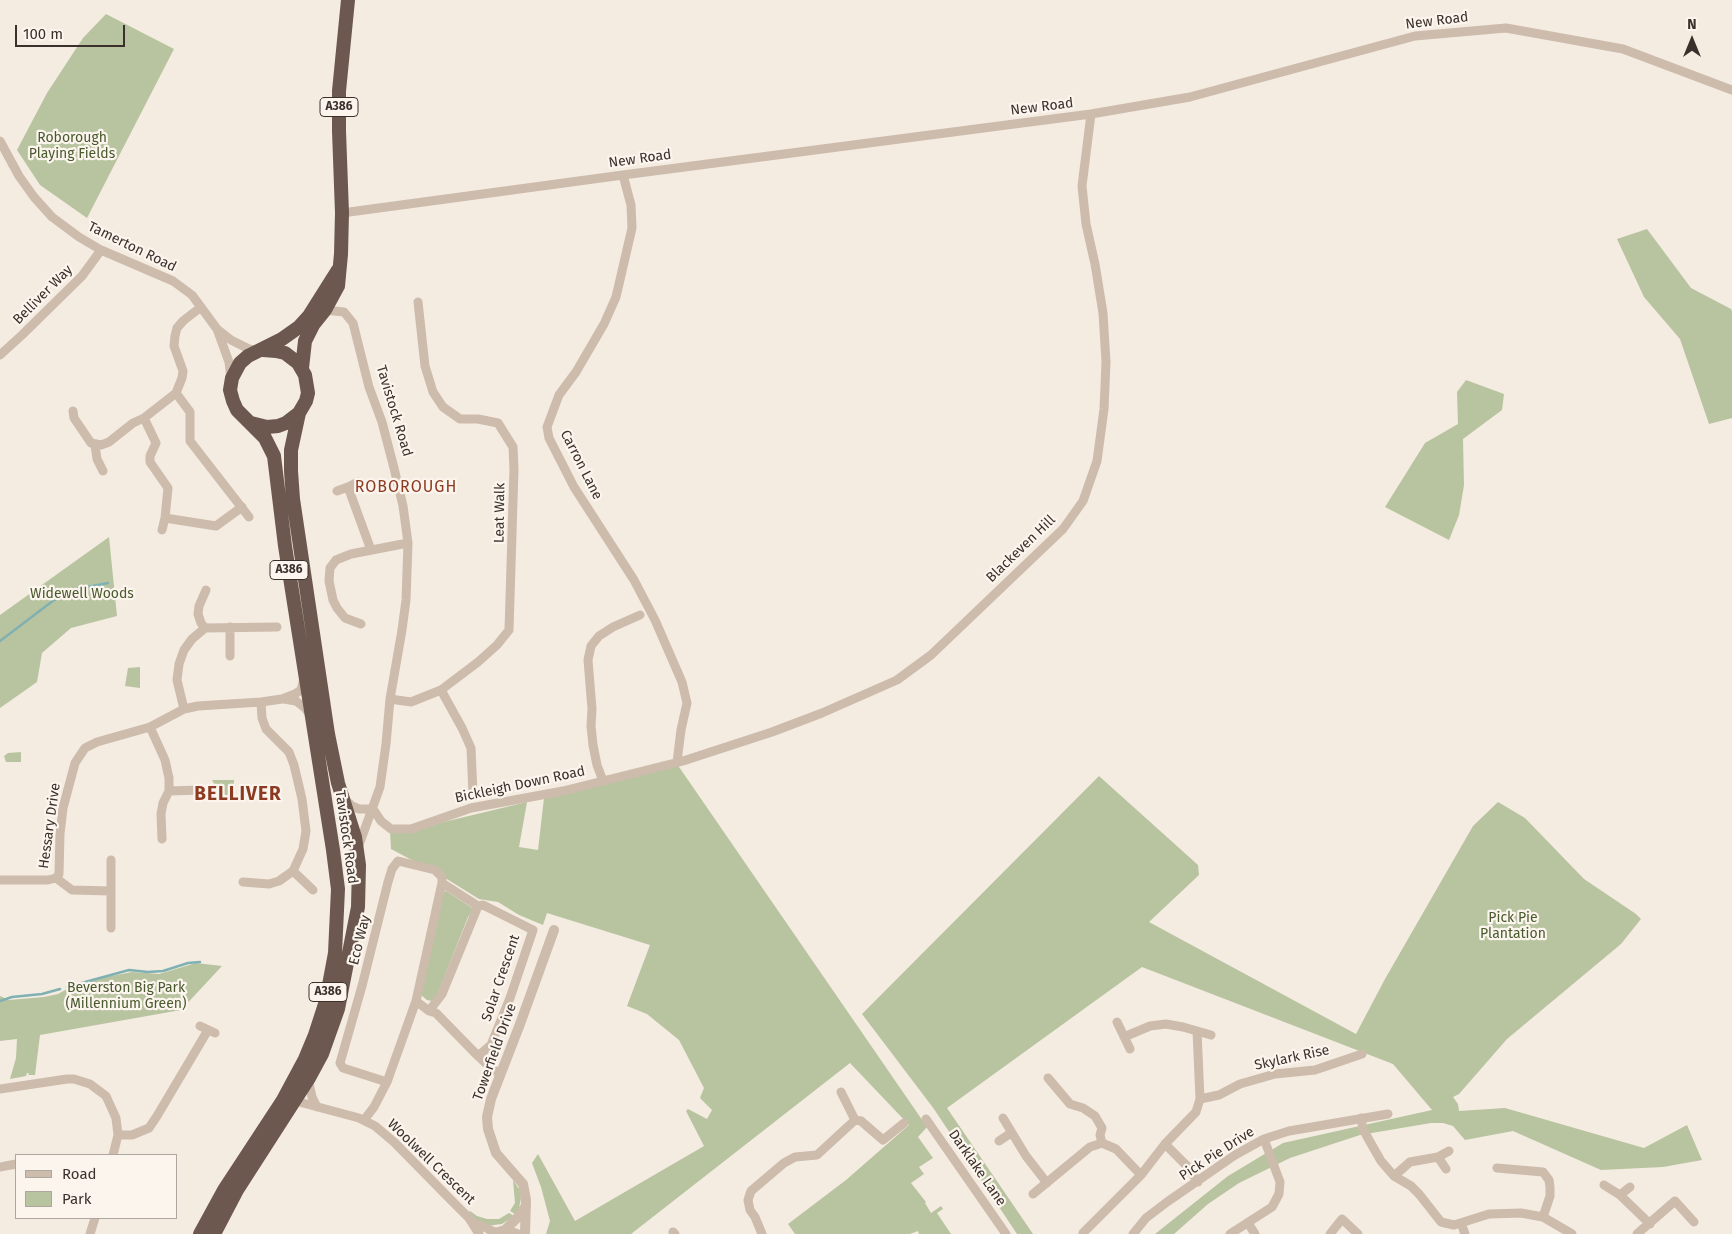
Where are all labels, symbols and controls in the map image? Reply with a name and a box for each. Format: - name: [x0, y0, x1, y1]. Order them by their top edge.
- street label: New Road: [1405, 9, 1469, 33]
- scale bar: [18, 15, 128, 47]
- north arrow: [1667, 15, 1717, 65]
- text: N: [1687, 16, 1697, 33]
- text: 100 m: [23, 25, 63, 43]
- street label: New Road: [1010, 95, 1074, 119]
- road number: A386: [320, 98, 358, 116]
- park label: Roborough Playing Fields: [29, 130, 115, 162]
- street label: New Road: [608, 146, 672, 172]
- street label: Tamerton Road: [85, 218, 179, 276]
- street label: Belliver Way: [10, 262, 76, 328]
- street label: Tavistock Road: [372, 364, 416, 458]
- street label: Carron Lane: [556, 427, 606, 503]
- district label: ROBOROUGH: [354, 478, 458, 498]
- street label: Leat Walk: [491, 483, 509, 543]
- street label: Blackeven Hill: [983, 512, 1059, 586]
- road number: A386: [270, 560, 308, 580]
- park label: Widewell Woods: [30, 586, 134, 602]
- street label: Bickleigh Down Road: [453, 763, 587, 807]
- street label: Hessary Drive: [36, 782, 64, 870]
- district label: BELLIVER: [193, 784, 283, 806]
- street label: Tavistock Road: [331, 789, 361, 885]
- park label: Pick Pie Plantation: [1480, 910, 1546, 942]
- street label: Eco Way: [346, 913, 374, 967]
- street label: Solar Crescent: [478, 932, 524, 1024]
- park label: Beverston Big Park (Millennium Green): [65, 980, 187, 1012]
- road number: A386: [309, 982, 347, 1002]
- street label: Towerfield Drive: [470, 1001, 520, 1103]
- street label: Skylark Rise: [1253, 1042, 1331, 1074]
- street label: Woolwell Crescent: [384, 1116, 478, 1208]
- street label: Pick Pie Drive: [1176, 1124, 1258, 1184]
- street label: Darklake Lane: [944, 1127, 1010, 1209]
- legend: [15, 1154, 178, 1219]
- text: Road: [62, 1165, 97, 1183]
- text: Park: [62, 1190, 92, 1208]

